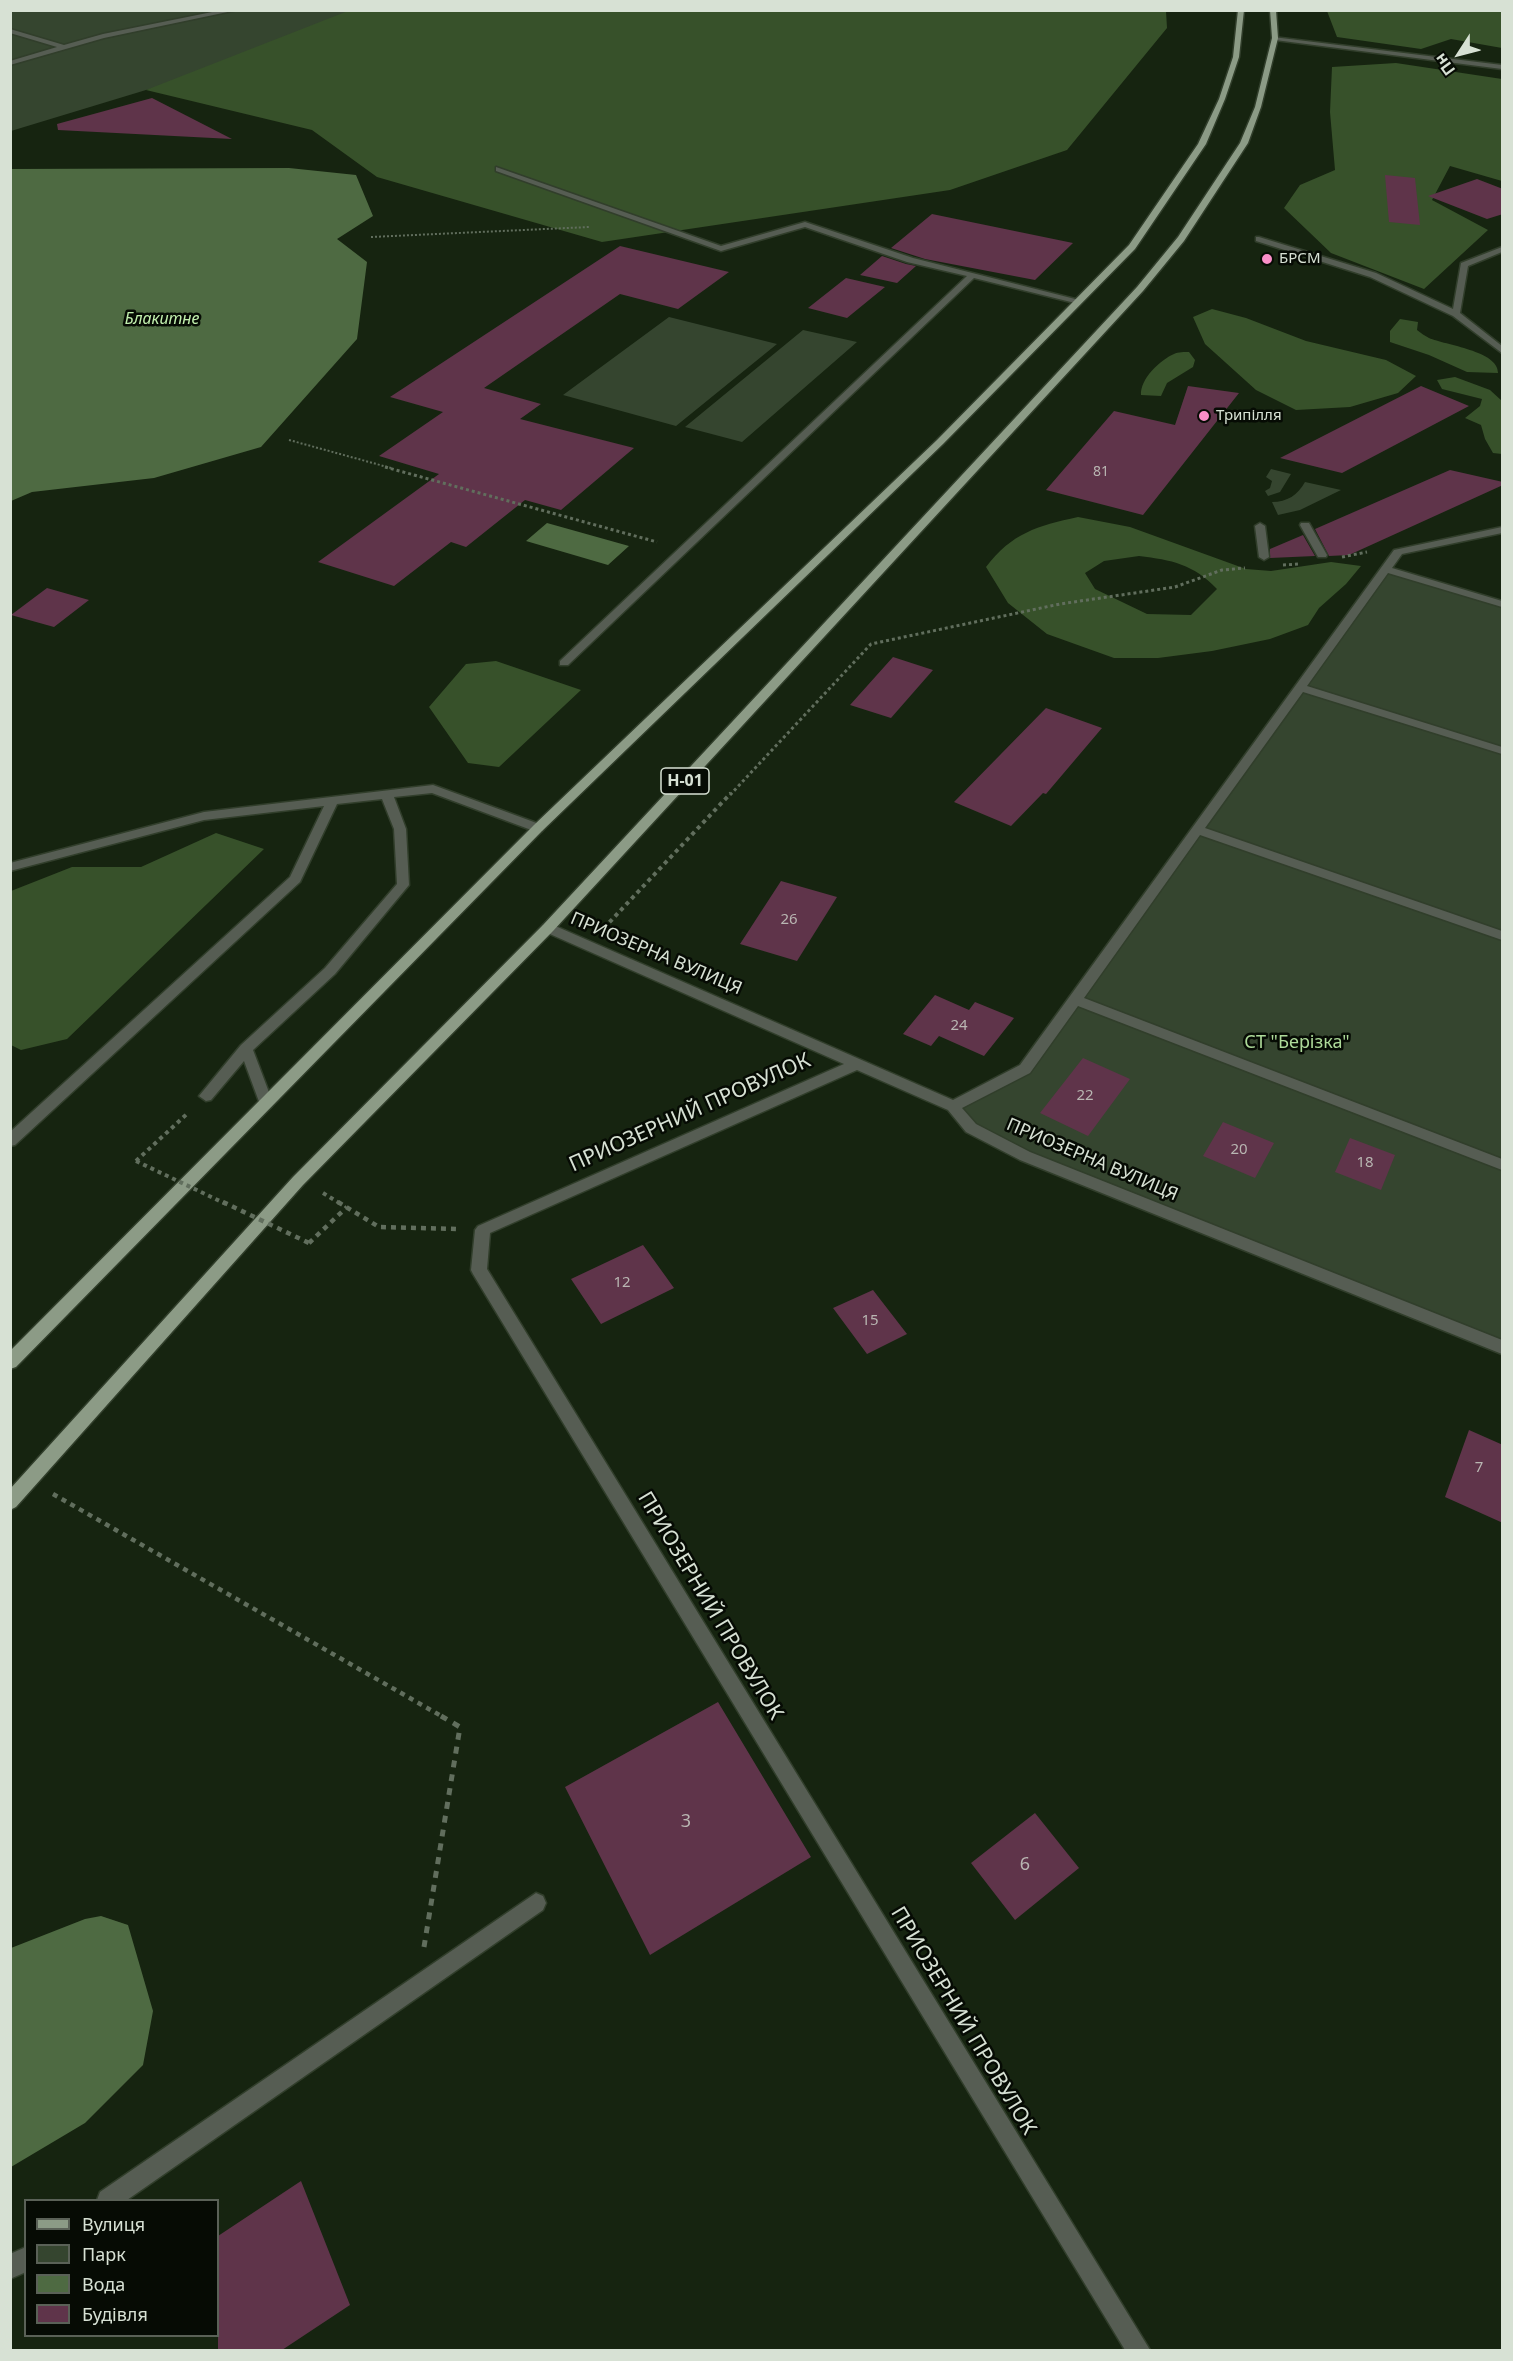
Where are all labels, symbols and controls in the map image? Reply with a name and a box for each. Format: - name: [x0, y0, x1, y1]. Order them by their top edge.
- north arrow: [1429, 24, 1489, 84]
- text: Пн: [1429, 49, 1460, 80]
- place label: БРСМ: [1279, 250, 1320, 268]
- marker: БРСМ: [1260, 252, 1274, 266]
- water label: Блакитне: [125, 309, 199, 329]
- place label: Трипілля: [1216, 407, 1282, 425]
- marker: Трипілля: [1197, 409, 1211, 423]
- house number: 81: [1093, 464, 1109, 480]
- road number: Н-01: [661, 768, 709, 794]
- street label: ПРИОЗЕРНА ВУЛИЦЯ: [567, 908, 745, 1000]
- house number: 26: [780, 911, 798, 929]
- house number: 24: [950, 1017, 968, 1035]
- park label: СТ "Берізка": [1244, 1032, 1350, 1054]
- street label: ПРИОЗЕРНИЙ ПРОВУЛОК: [565, 1048, 815, 1178]
- house number: 22: [1076, 1087, 1094, 1105]
- street label: ПРИОЗЕРНА ВУЛИЦЯ: [1003, 1114, 1181, 1206]
- house number: 20: [1230, 1141, 1248, 1159]
- house number: 18: [1356, 1154, 1374, 1172]
- house number: 12: [613, 1274, 631, 1292]
- house number: 15: [861, 1312, 879, 1330]
- house number: 7: [1475, 1459, 1483, 1477]
- street label: ПРИОЗЕРНИЙ ПРОВУЛОК: [632, 1487, 788, 1725]
- house number: 3: [681, 1811, 691, 1833]
- house number: 6: [1020, 1854, 1030, 1876]
- street label: ПРИОЗЕРНИЙ ПРОВУЛОК: [885, 1902, 1041, 2140]
- legend: [24, 2199, 219, 2337]
- text: Вулиця: [82, 2212, 145, 2236]
- text: Парк: [82, 2242, 126, 2266]
- text: Вода: [82, 2272, 125, 2296]
- text: Будівля: [82, 2302, 148, 2326]

